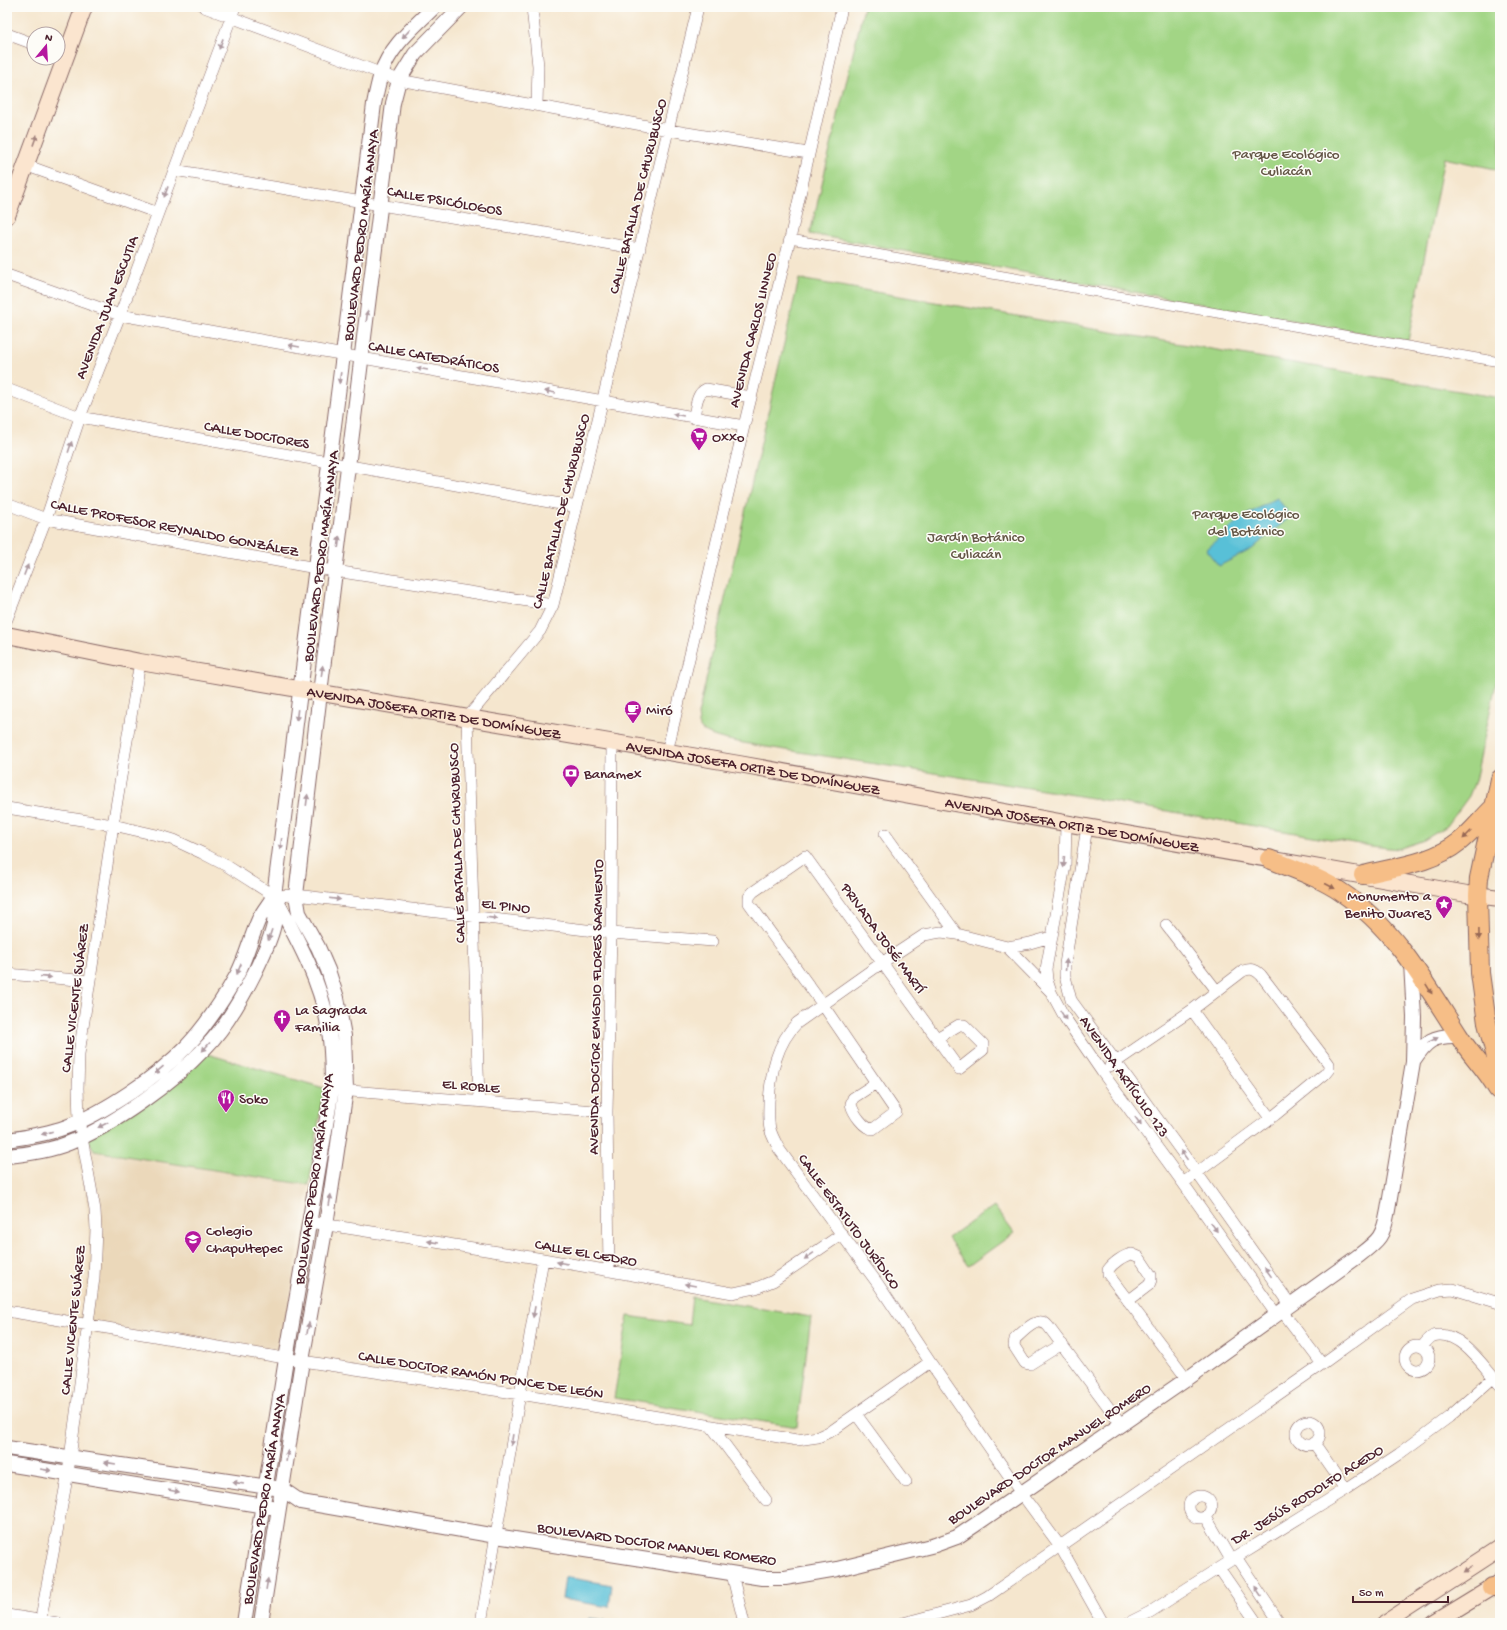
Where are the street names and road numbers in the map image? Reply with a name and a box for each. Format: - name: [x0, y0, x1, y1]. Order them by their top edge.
- street label: CALLE BATALLA DE CHURUBUSCO: [606, 97, 672, 296]
- street label: BOULEVARD PEDRO MARÍA ANAYA: [340, 127, 384, 343]
- street label: CALLE PSICÓLOGOS: [386, 183, 504, 221]
- street label: AVENIDA JUAN ESCUTIA: [72, 232, 144, 382]
- street label: AVENIDA CARLOS LINNEO: [726, 251, 782, 410]
- street label: CALLE CATEDRÁTICOS: [367, 338, 501, 378]
- street label: CALLE BATALLA DE CHURUBUSCO: [529, 412, 595, 611]
- street label: CALLE DOCTORES: [203, 418, 311, 454]
- street label: BOULEVARD PEDRO MARÍA ANAYA: [300, 448, 344, 664]
- street label: CALLE PROFESOR REYNALDO GONZÁLEZ: [49, 496, 301, 562]
- street label: AVENIDA JOSEFA ORTIZ DE DOMÍNGUEZ: [305, 684, 563, 745]
- street label: AVENIDA JOSEFA ORTIZ DE DOMÍNGUEZ: [625, 738, 882, 800]
- street label: CALLE BATALLA DE CHURUBUSCO: [446, 742, 470, 943]
- street label: AVENIDA JOSEFA ORTIZ DE DOMÍNGUEZ: [943, 794, 1201, 858]
- street label: AVENIDA DOCTOR EMIGDIO FLORES SARMIENTO: [585, 859, 609, 1155]
- street label: PRIVADA JOSÉ MARTÍ: [836, 880, 929, 998]
- street label: EL PINO: [480, 895, 531, 919]
- street label: CALLE VICENTE SUÁREZ: [58, 922, 94, 1074]
- street label: AVENIDA ARTÍCULO 123: [1075, 1013, 1172, 1142]
- street label: BOULEVARD PEDRO MARÍA ANAYA: [291, 1072, 339, 1287]
- street label: EL ROBLE: [441, 1076, 501, 1099]
- street label: CALLE ESTATUTO JURÍDICO: [793, 1151, 904, 1293]
- street label: CALLE EL CEDRO: [533, 1236, 638, 1272]
- street label: CALLE VICENTE SUÁREZ: [57, 1244, 91, 1396]
- street label: CALLE DOCTOR RAMÓN PONCE DE LEÓN: [357, 1348, 605, 1404]
- street label: BOULEVARD DOCTOR MANUEL ROMERO: [944, 1380, 1155, 1530]
- street label: BOULEVARD PEDRO MARÍA ANAYA: [239, 1392, 291, 1607]
- street label: DR. JESÚS RODOLFO ACEDO: [1228, 1441, 1387, 1550]
- street label: BOULEVARD DOCTOR MANUEL ROMERO: [535, 1519, 777, 1571]

